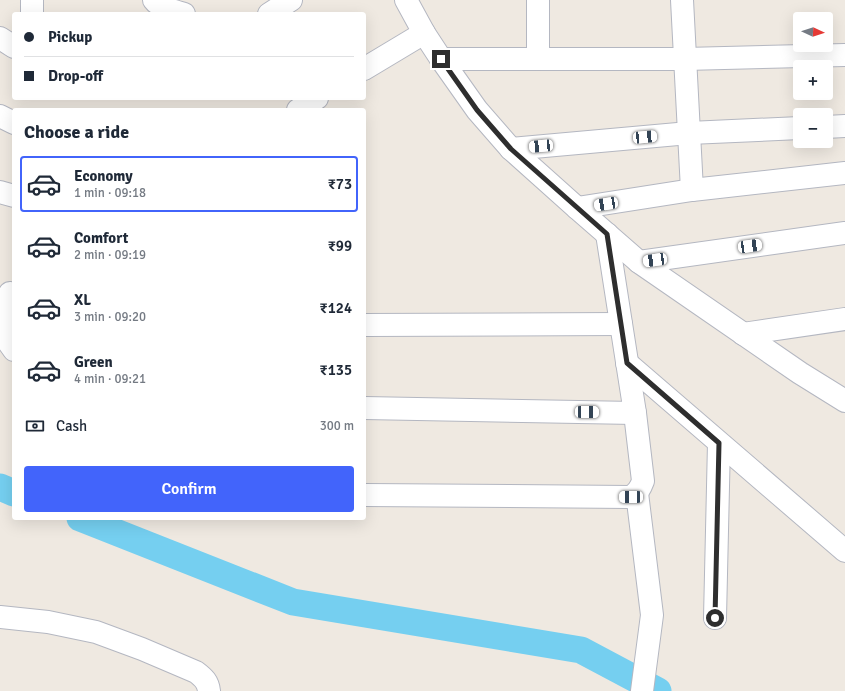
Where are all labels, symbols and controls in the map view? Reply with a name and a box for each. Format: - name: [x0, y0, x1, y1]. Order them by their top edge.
- north arrow: [793, 12, 833, 52]
- map controls: [793, 12, 833, 148]
- text: Pickup: [48, 28, 92, 46]
- route end: [432, 50, 450, 68]
- button: +: [793, 60, 833, 100]
- text: Drop-off: [48, 67, 103, 85]
- button: −: [793, 108, 833, 148]
- text: Choose a ride: [24, 121, 129, 143]
- car: [633, 130, 657, 144]
- car: [529, 139, 553, 153]
- icon: car: [26, 166, 62, 202]
- text: Economy: [74, 167, 133, 185]
- text: ₹73: [328, 175, 352, 193]
- text: 1 min · 09:18: [74, 185, 146, 201]
- car: [593, 196, 619, 212]
- icon: car: [26, 228, 62, 264]
- text: Comfort: [74, 229, 128, 247]
- text: ₹99: [328, 237, 352, 255]
- car: [737, 238, 763, 254]
- text: 2 min · 09:19: [74, 247, 146, 263]
- car: [642, 252, 668, 268]
- icon: car: [26, 290, 62, 326]
- text: XL: [74, 291, 91, 309]
- text: ₹124: [320, 299, 352, 317]
- text: 3 min · 09:20: [74, 309, 146, 325]
- icon: car: [26, 352, 62, 388]
- text: Green: [74, 353, 113, 371]
- text: ₹135: [320, 361, 352, 379]
- text: 4 min · 09:21: [74, 371, 146, 387]
- car: [575, 406, 599, 418]
- icon: cash: [24, 415, 46, 437]
- text: Cash: [56, 417, 87, 435]
- text: 300 m: [320, 418, 354, 434]
- button: Confirm: [24, 466, 354, 512]
- car: [619, 491, 643, 503]
- route start: [706, 609, 724, 627]

